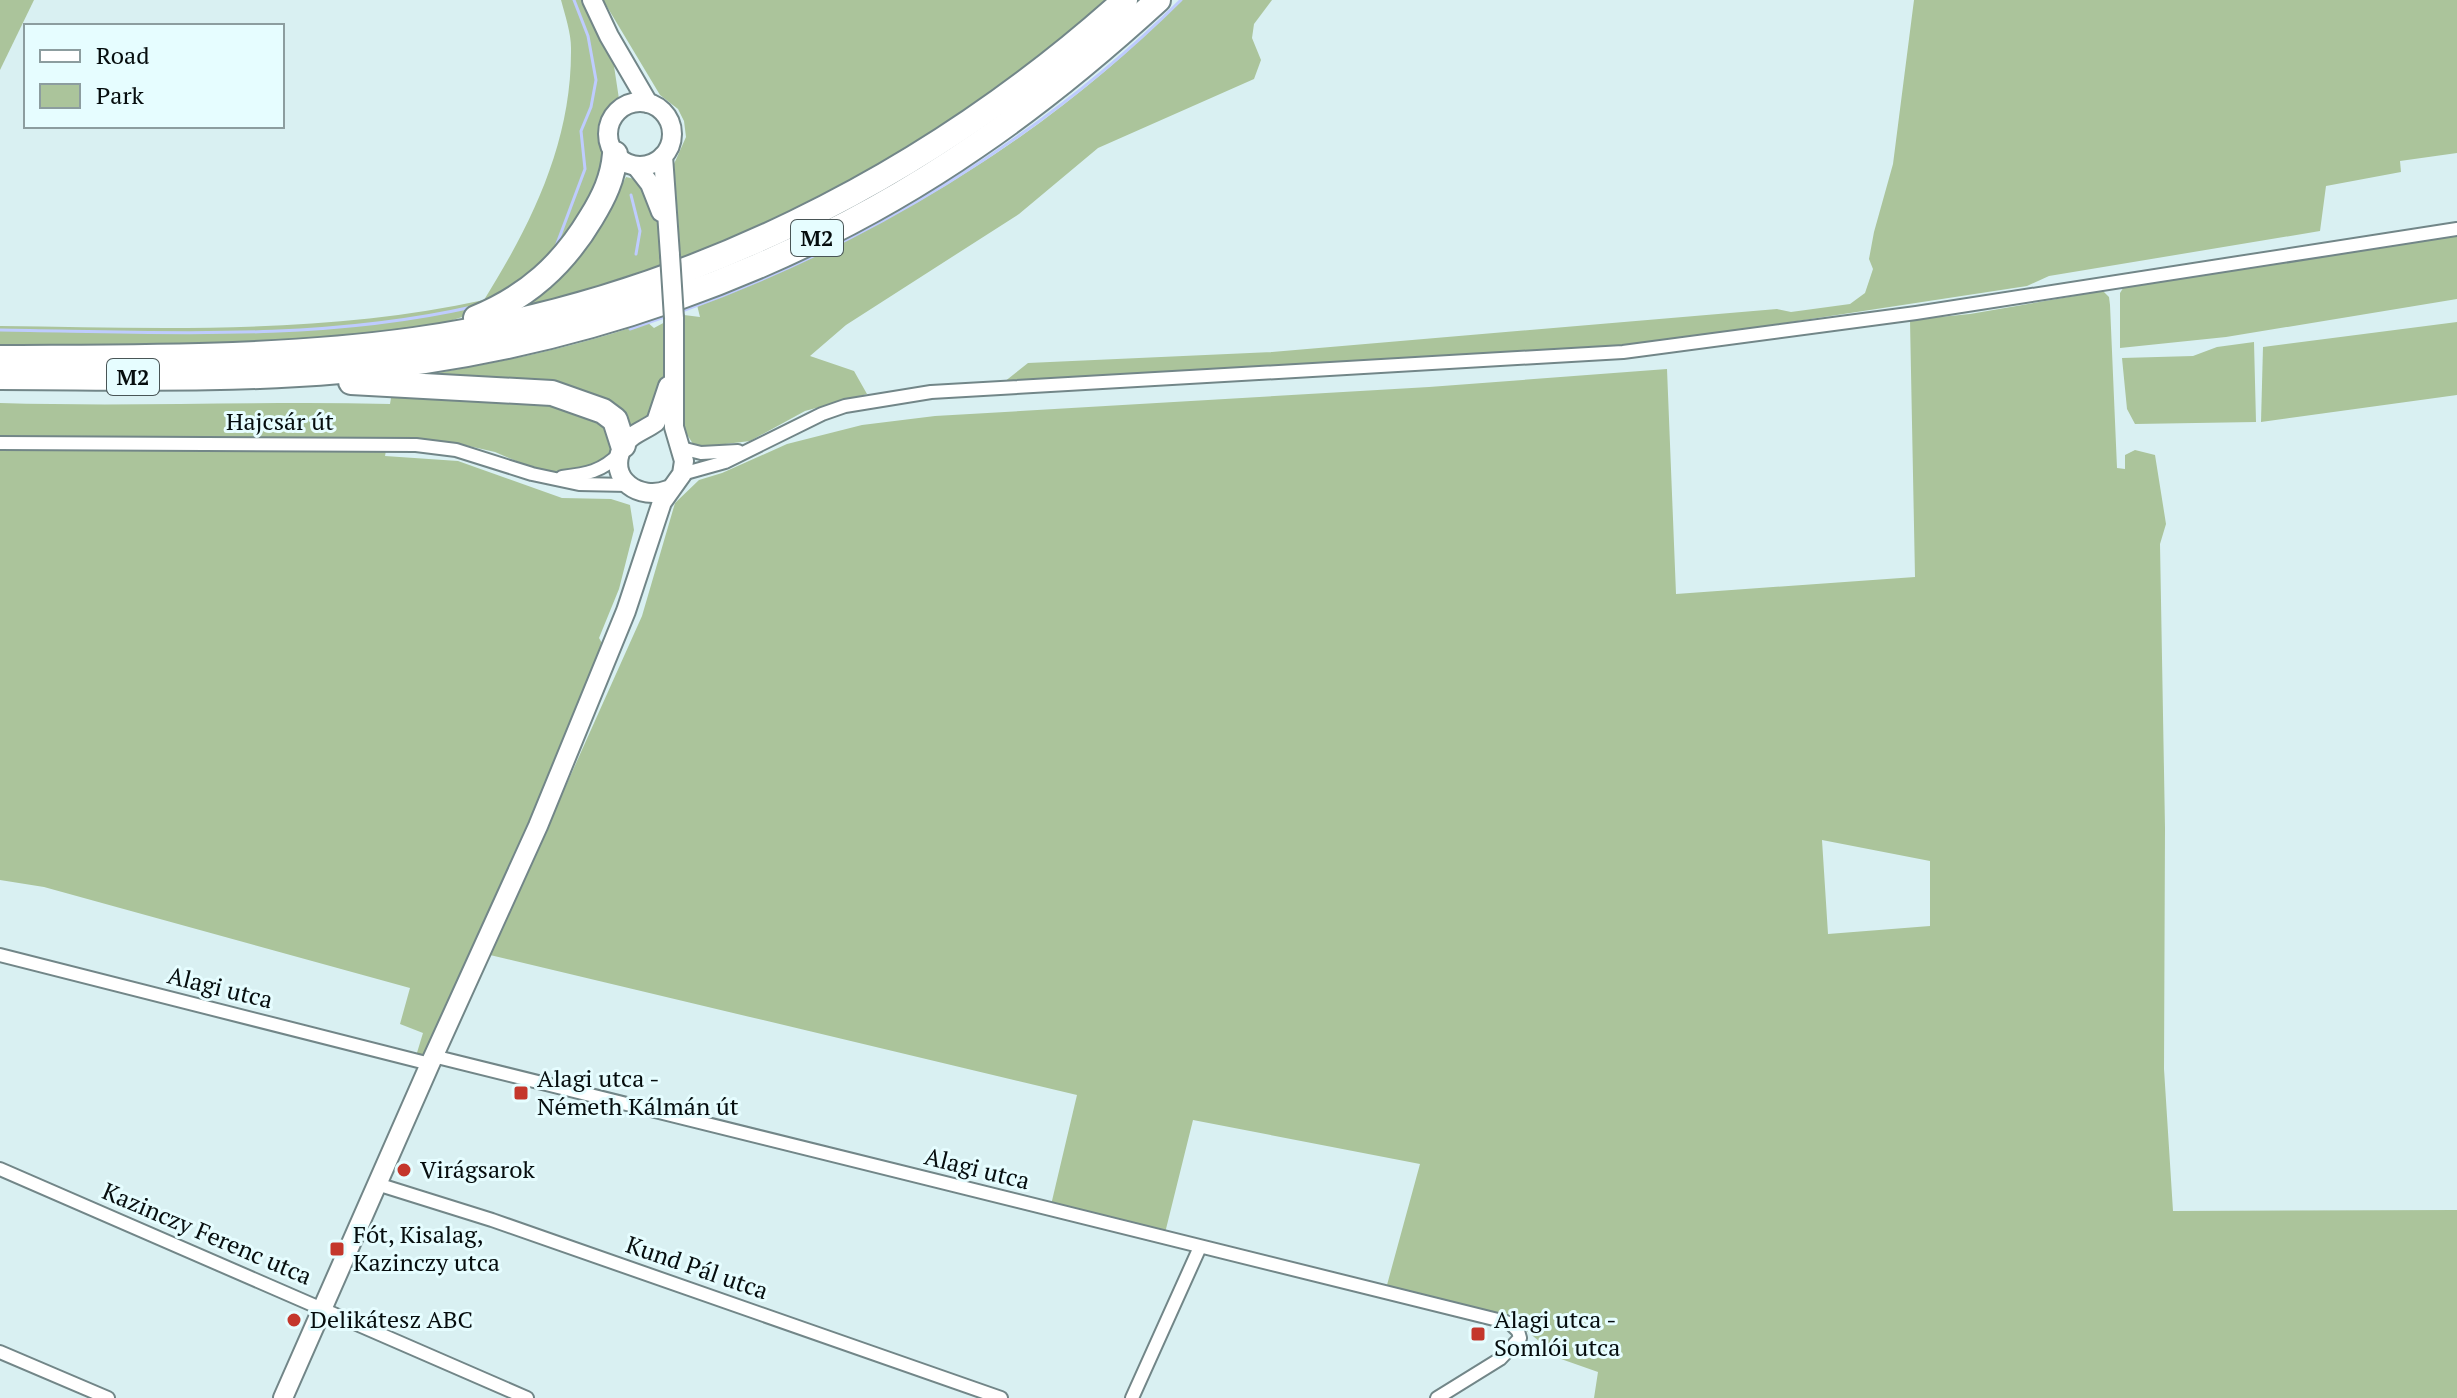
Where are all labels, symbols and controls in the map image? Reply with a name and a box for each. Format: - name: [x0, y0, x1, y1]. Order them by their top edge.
- legend: [24, 24, 284, 128]
- text: Road: [96, 39, 150, 71]
- text: Park: [96, 79, 145, 111]
- road number: M2: [791, 220, 843, 256]
- road number: M2: [107, 359, 159, 395]
- street label: Hajcsár út: [226, 405, 334, 437]
- street label: Alagi utca: [164, 959, 276, 1016]
- place label: Alagi utca - Németh Kálmán út: [537, 1062, 739, 1122]
- marker: Alagi utca - Németh Kálmán út: [512, 1084, 530, 1102]
- street label: Alagi utca: [921, 1140, 1033, 1197]
- place label: Virágsarok: [420, 1153, 536, 1185]
- marker: Virágsarok: [395, 1161, 413, 1179]
- street label: Kazinczy Ferenc utca: [98, 1174, 317, 1292]
- place label: Fót, Kisalag, Kazinczy utca: [353, 1218, 500, 1278]
- street label: Kund Pál utca: [622, 1228, 773, 1306]
- marker: Fót, Kisalag, Kazinczy utca: [328, 1240, 346, 1258]
- place label: Delikátesz ABC: [310, 1303, 473, 1335]
- place label: Alagi utca - Somlói utca: [1494, 1303, 1620, 1363]
- marker: Delikátesz ABC: [285, 1311, 303, 1329]
- marker: Alagi utca - Somlói utca: [1469, 1325, 1487, 1343]

